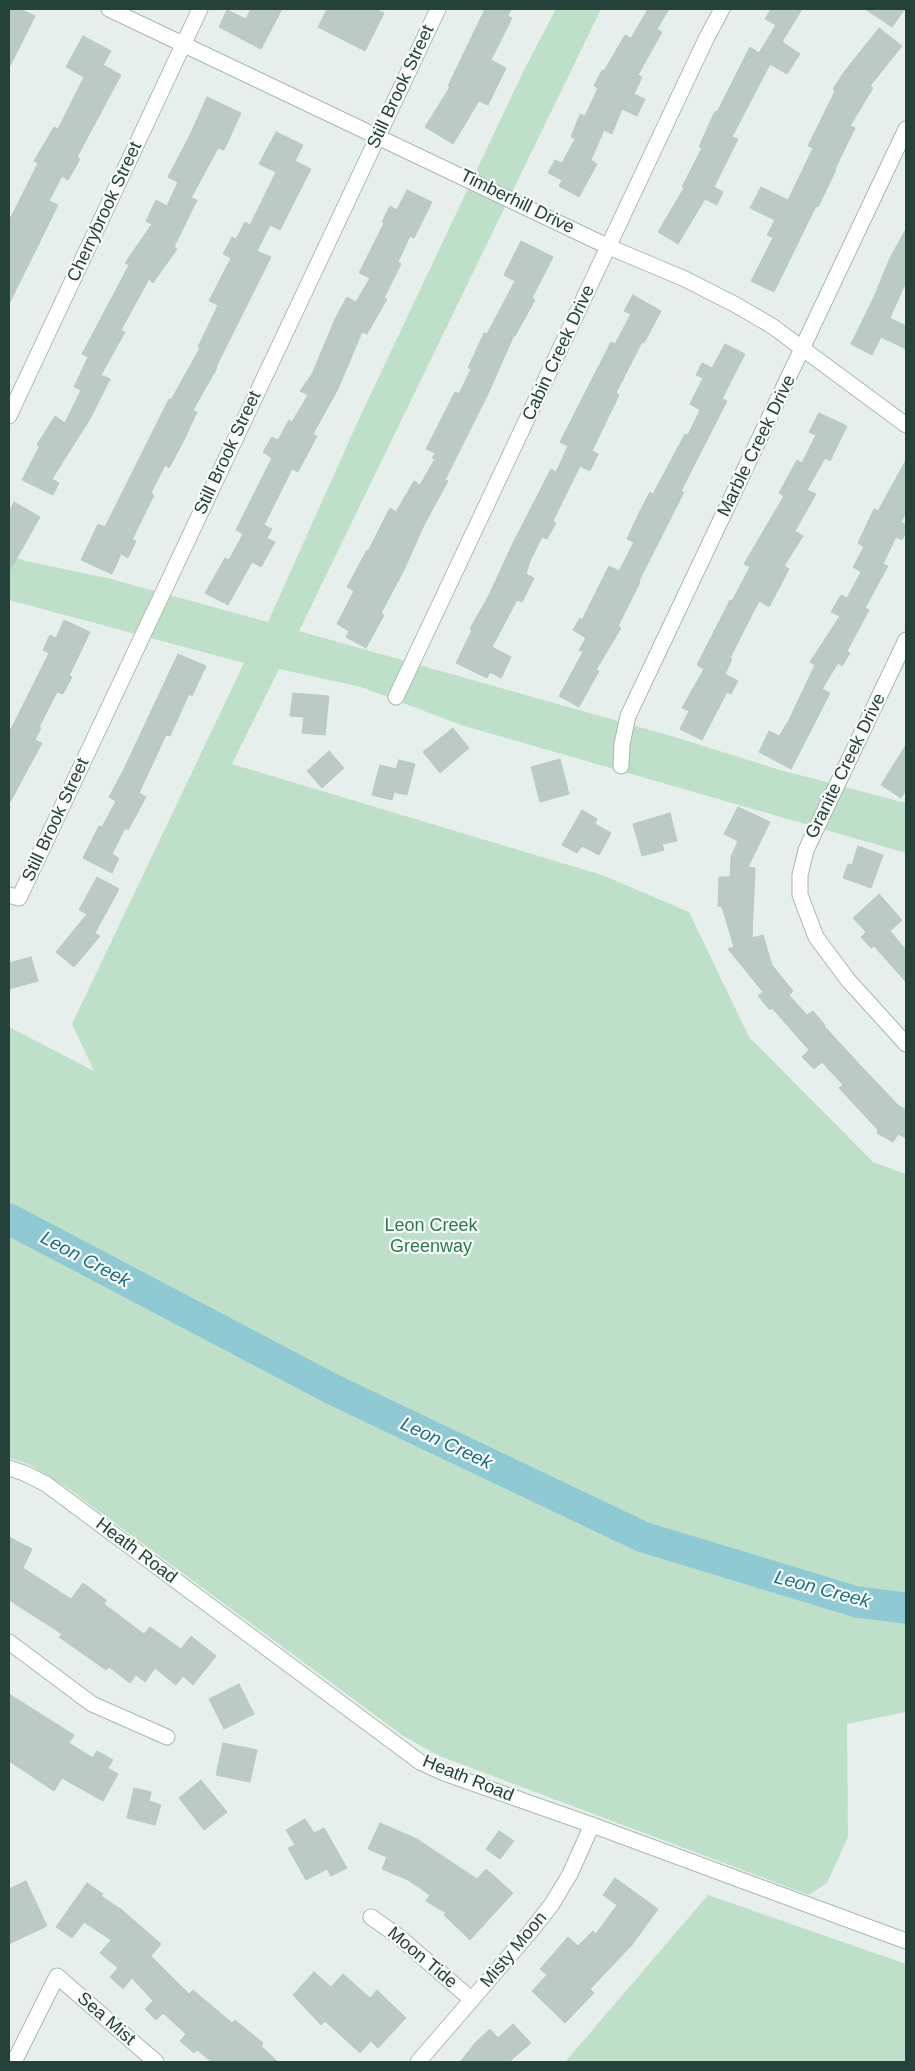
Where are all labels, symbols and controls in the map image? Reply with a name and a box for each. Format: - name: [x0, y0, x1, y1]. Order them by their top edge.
- street label: Still Brook Street: [363, 22, 439, 152]
- street label: Cherrybrook Street: [63, 139, 147, 285]
- street label: Timberhill Drive: [456, 165, 578, 239]
- street label: Cabin Creek Drive: [518, 282, 600, 424]
- street label: Marble Creek Drive: [713, 372, 801, 520]
- street label: Still Brook Street: [190, 388, 266, 518]
- street label: Granite Creek Drive: [801, 690, 891, 842]
- street label: Still Brook Street: [18, 755, 94, 885]
- park label: Leon Creek Greenway: [384, 1215, 478, 1258]
- water label: Leon Creek: [36, 1227, 134, 1293]
- water label: Leon Creek: [397, 1413, 495, 1475]
- street label: Heath Road: [91, 1513, 181, 1589]
- water label: Leon Creek: [772, 1566, 872, 1614]
- street label: Heath Road: [419, 1751, 517, 1807]
- street label: Misty Moon: [476, 1908, 552, 1992]
- street label: Moon Tide: [383, 1923, 461, 1993]
- street label: Sea Mist: [72, 1988, 140, 2050]

